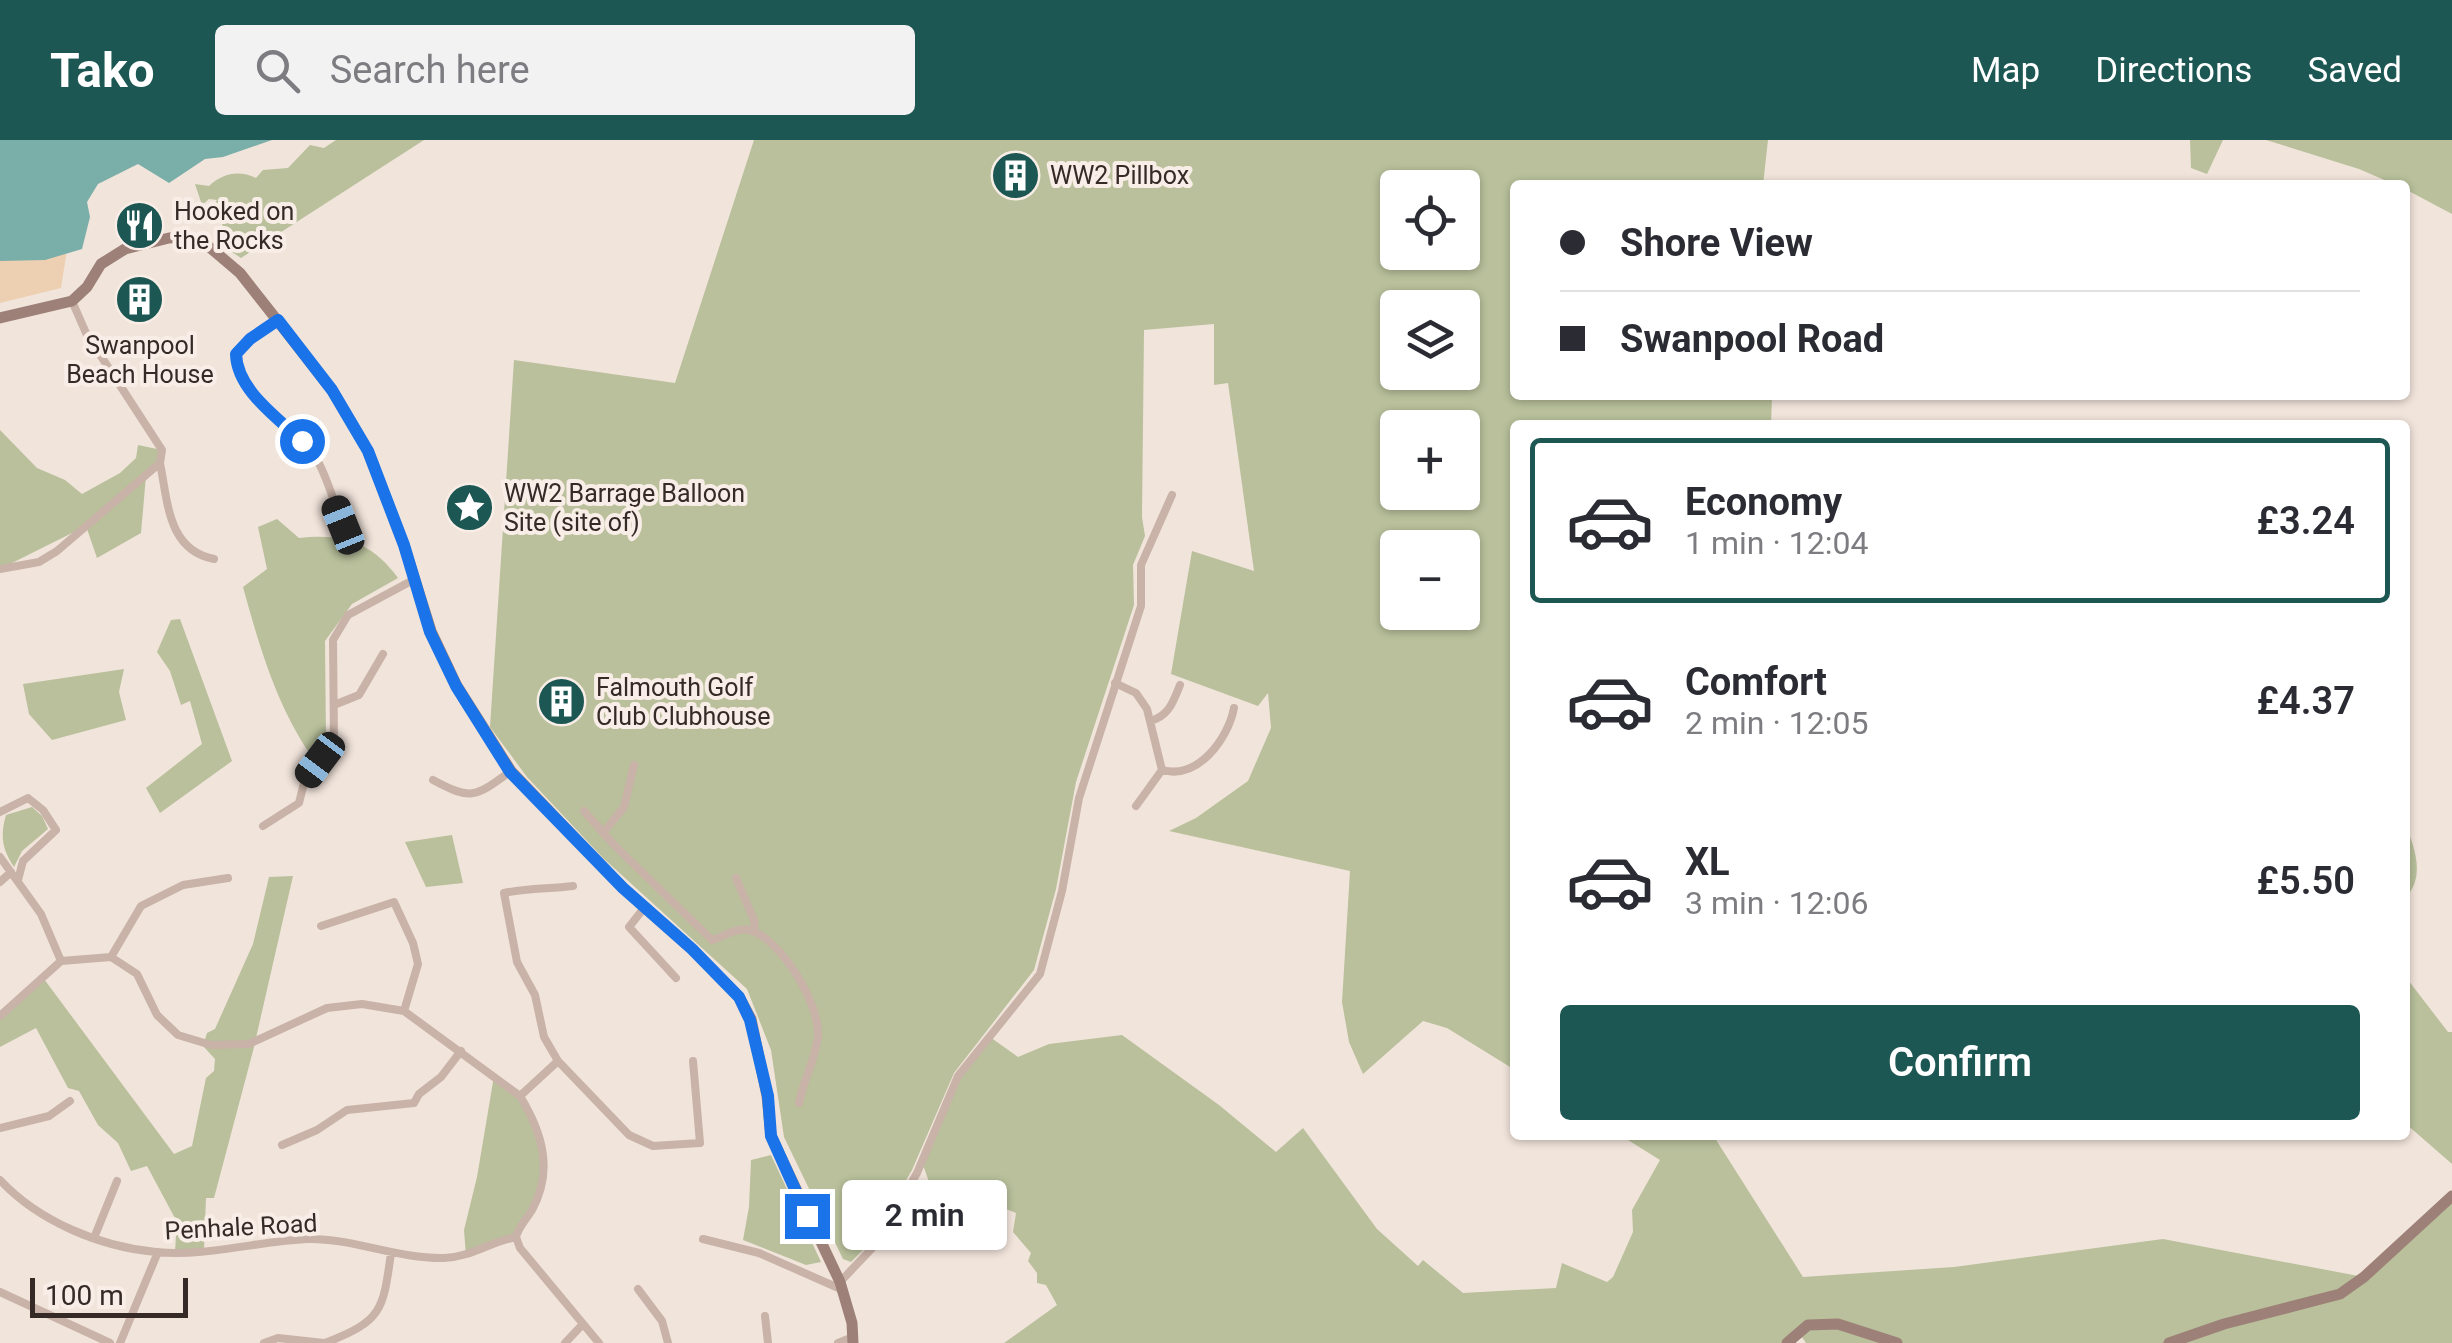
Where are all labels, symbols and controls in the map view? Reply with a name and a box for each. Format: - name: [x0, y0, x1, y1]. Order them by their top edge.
- search box: [215, 25, 915, 115]
- text: Tako: [50, 42, 155, 99]
- icon: search: [250, 43, 305, 98]
- text: Search here: [330, 48, 530, 92]
- text: Map: [1971, 50, 2040, 91]
- text: Directions: [2095, 50, 2252, 91]
- text: Saved: [2307, 50, 2402, 91]
- building icon: WW2 Pillbox: [989, 149, 1041, 201]
- place label: WW2 Pillbox: [1050, 161, 1189, 190]
- map controls: [1380, 170, 1480, 630]
- button: locate: [1380, 170, 1480, 270]
- place label: Hooked on the Rocks: [174, 197, 294, 255]
- restaurant icon: Hooked on the Rocks: [113, 199, 165, 251]
- text: Shore View: [1620, 221, 1813, 265]
- building icon: Swanpool Beach House: [114, 273, 166, 325]
- button: layers: [1380, 290, 1480, 390]
- text: Swanpool Road: [1620, 317, 1884, 361]
- place label: Swanpool Beach House: [66, 331, 214, 389]
- button: +: [1380, 410, 1480, 510]
- route start: [280, 419, 325, 464]
- icon: car: [1565, 476, 1655, 566]
- place label: WW2 Barrage Balloon Site (site of): [504, 479, 745, 537]
- text: Economy: [1685, 480, 1842, 524]
- place icon: WW2 Barrage Balloon Site (site of): [443, 481, 495, 533]
- car: [318, 492, 368, 558]
- text: £3.24: [2257, 499, 2355, 543]
- text: 1 min · 12:04: [1685, 524, 1868, 562]
- button: −: [1380, 530, 1480, 630]
- icon: car: [1565, 656, 1655, 746]
- text: Comfort: [1685, 660, 1827, 704]
- place label: Falmouth Golf Club Clubhouse: [596, 673, 771, 731]
- building icon: Falmouth Golf Club Clubhouse: [535, 675, 587, 727]
- text: £4.37: [2257, 679, 2355, 723]
- text: 2 min · 12:05: [1685, 704, 1868, 742]
- car: [290, 727, 350, 793]
- icon: car: [1565, 836, 1655, 926]
- text: XL: [1685, 840, 1730, 884]
- text: £5.50: [2257, 859, 2355, 903]
- text: 3 min · 12:06: [1685, 884, 1868, 922]
- button: Confirm: [1560, 1005, 2360, 1120]
- callout: 2 min: [842, 1181, 1007, 1251]
- route end: [785, 1194, 830, 1239]
- text: 2 min: [884, 1196, 965, 1234]
- street label: Penhale Road: [164, 1209, 318, 1245]
- scale bar: [30, 1273, 188, 1318]
- text: 100 m: [45, 1279, 124, 1312]

